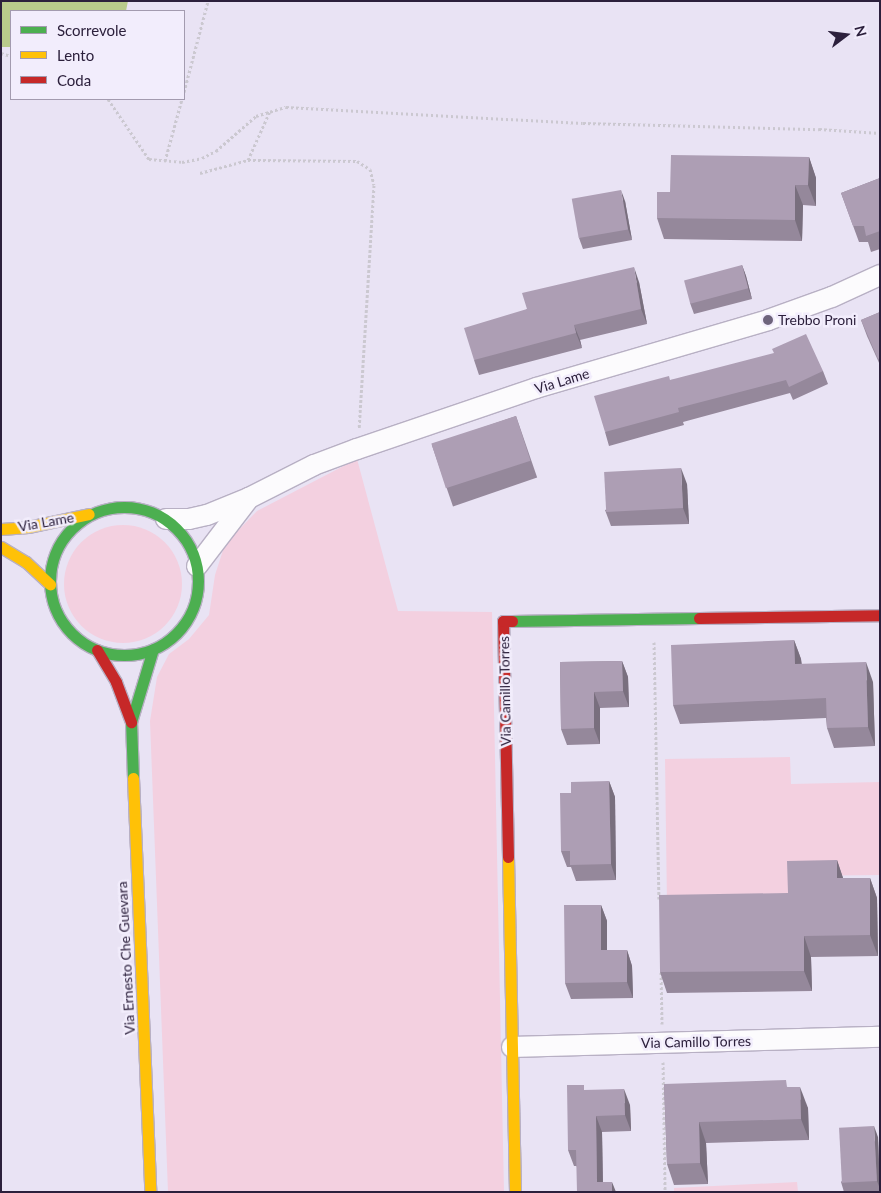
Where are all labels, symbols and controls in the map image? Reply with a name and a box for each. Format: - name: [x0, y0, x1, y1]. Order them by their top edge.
- legend: [10, 10, 185, 100]
- north arrow: [821, 10, 871, 60]
- text: Scorrevole: [57, 21, 127, 39]
- text: N: [851, 24, 871, 38]
- text: Lento: [57, 46, 94, 64]
- text: Coda: [57, 71, 91, 89]
- place label: Trebbo Proni: [778, 312, 856, 328]
- marker: Trebbo Proni: [762, 314, 774, 326]
- street label: Via Lame: [533, 365, 591, 397]
- street label: Via Lame: [17, 509, 75, 535]
- street label: Via Camillo Torres: [496, 636, 514, 746]
- street label: Via Ernesto Che Guevara: [114, 881, 138, 1035]
- street label: Via Camillo Torres: [641, 1033, 751, 1051]

